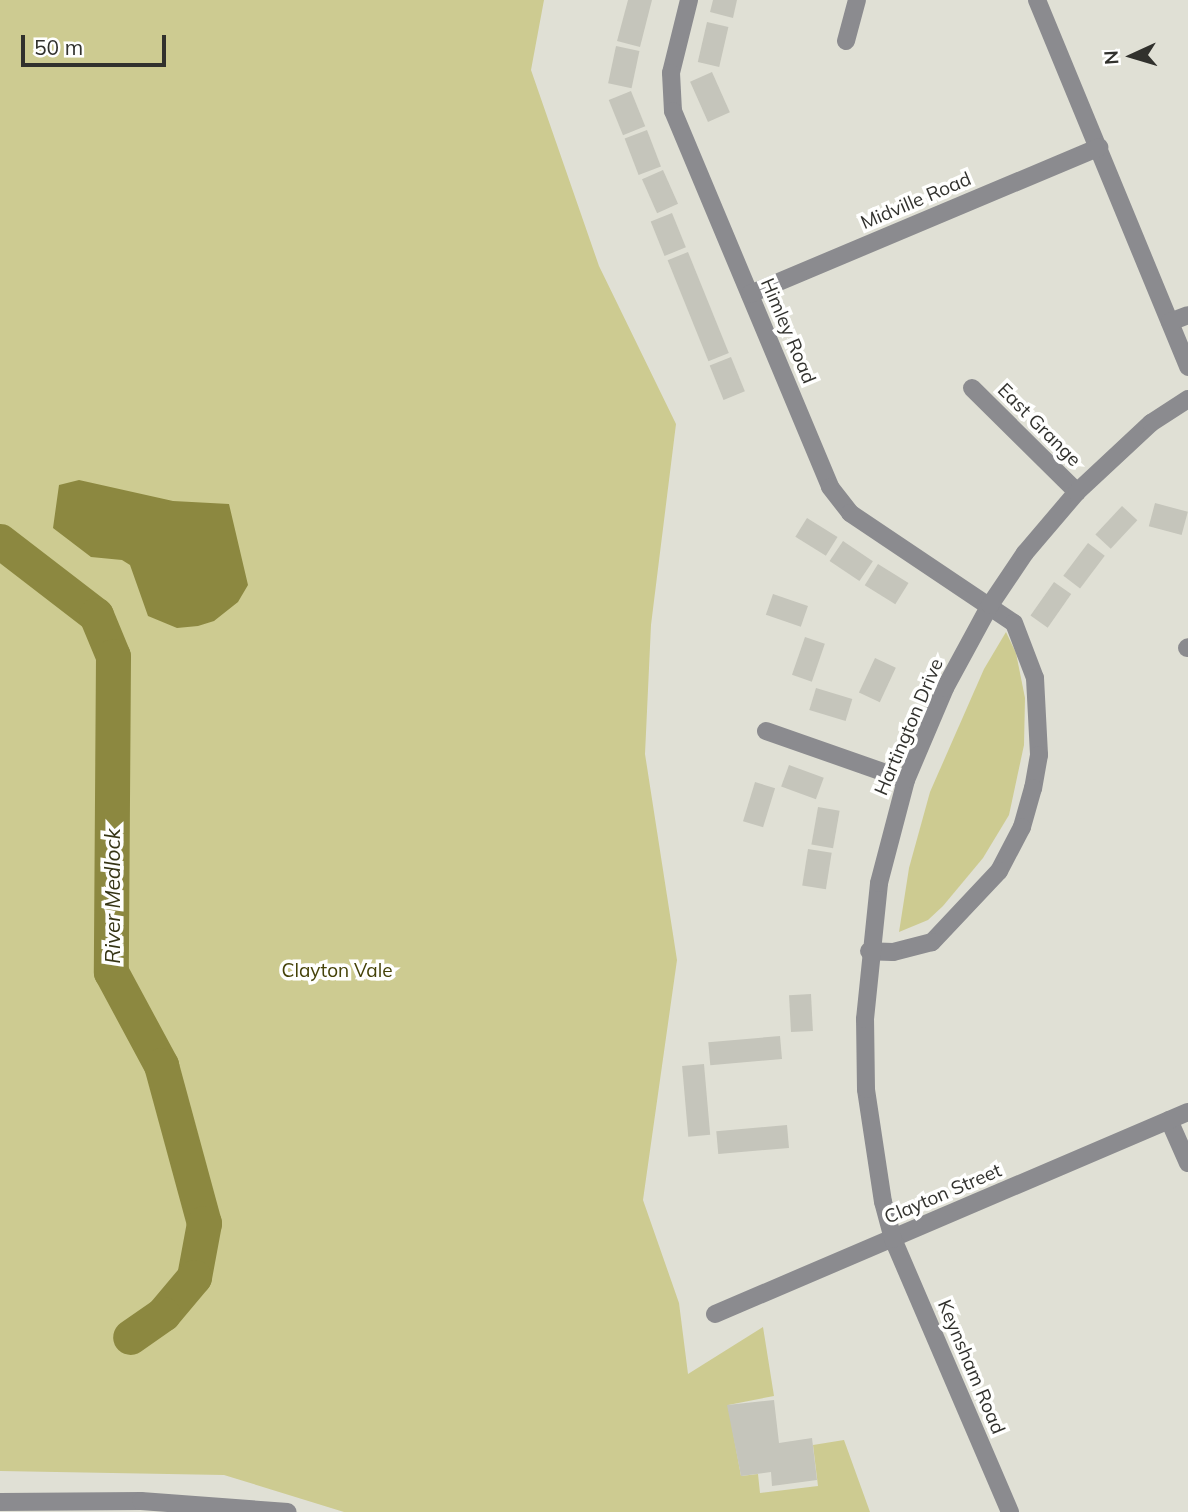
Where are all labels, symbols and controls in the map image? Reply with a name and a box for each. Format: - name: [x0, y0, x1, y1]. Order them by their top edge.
- scale bar: [24, 21, 170, 65]
- north arrow: [1097, 21, 1167, 91]
- text: 50 m: [34, 34, 83, 60]
- text: N: [1099, 49, 1124, 65]
- street label: Midville Road: [857, 168, 975, 234]
- street label: Himley Road: [756, 275, 820, 387]
- street label: East Grange: [993, 379, 1085, 471]
- street label: Hartington Drive: [870, 655, 948, 799]
- water label: River Medlock: [99, 828, 125, 964]
- park label: Clayton Vale: [281, 960, 393, 982]
- street label: Clayton Street: [881, 1159, 1005, 1229]
- street label: Keynsham Road: [932, 1297, 1010, 1437]

